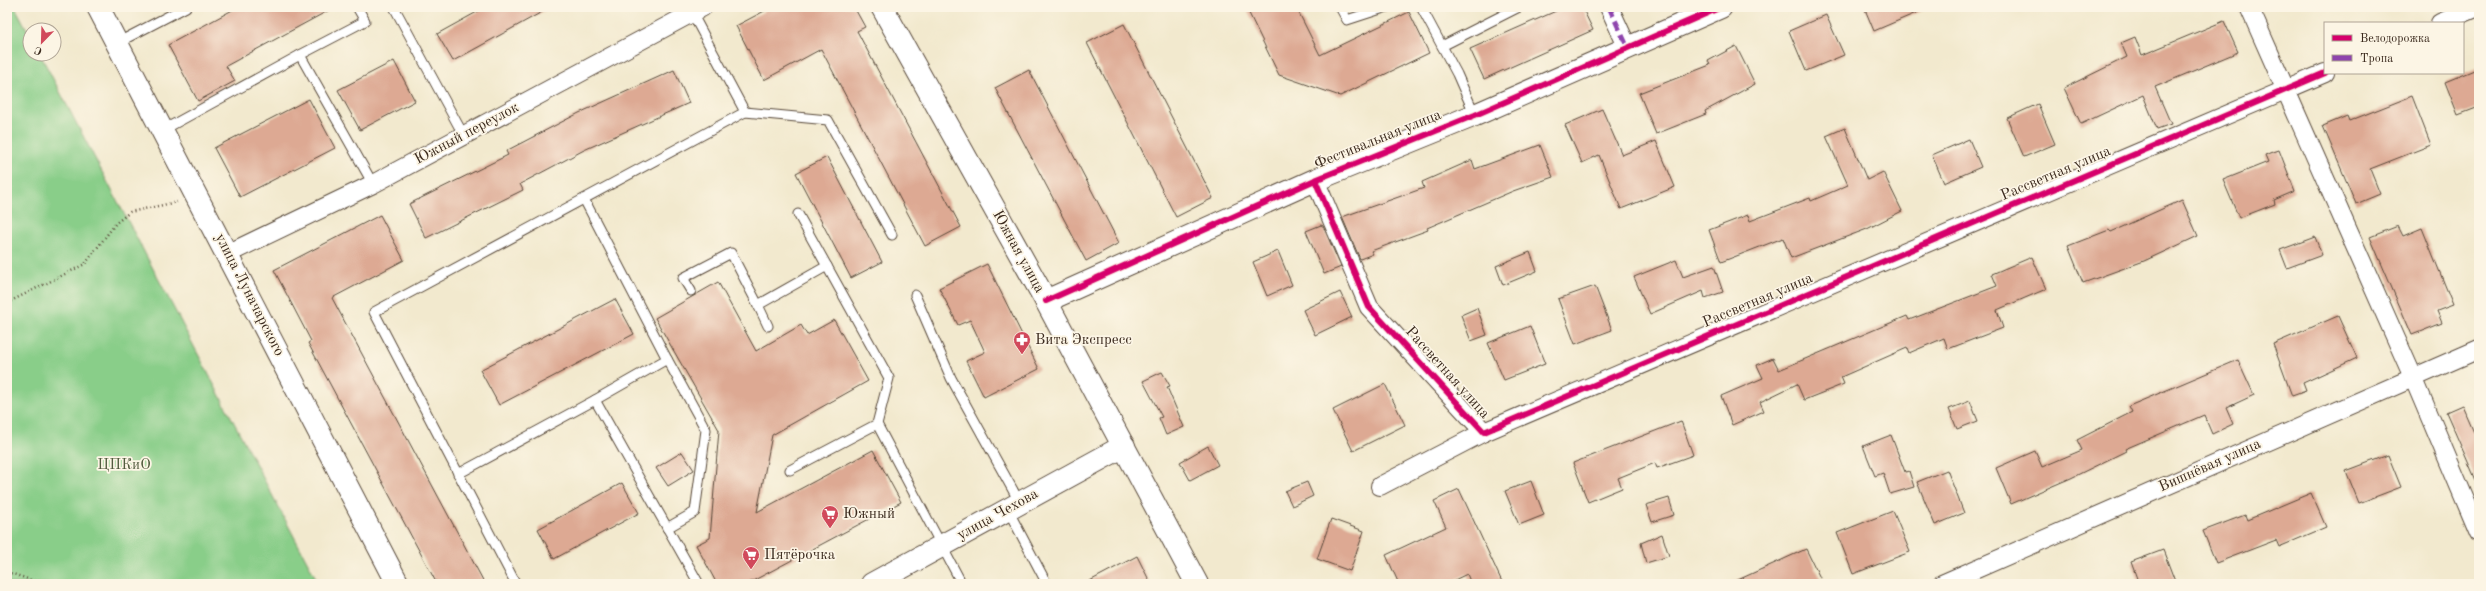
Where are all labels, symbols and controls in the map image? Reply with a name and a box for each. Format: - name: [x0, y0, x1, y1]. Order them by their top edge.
- north arrow: [22, 22, 62, 62]
- legend: [2324, 22, 2464, 74]
- text: Велодорожка: [2360, 33, 2430, 45]
- text: С: [33, 43, 44, 56]
- text: Тропа: [2360, 53, 2393, 65]
- street label: Южный переулок: [412, 100, 522, 168]
- street label: Фестивальная улица: [1312, 107, 1444, 172]
- street label: Рассветная улица: [1999, 144, 2114, 204]
- street label: Южная улица: [989, 208, 1047, 296]
- street label: улица Луначарского: [212, 231, 286, 359]
- street label: Рассветная улица: [1701, 271, 1816, 331]
- street label: Рассветная улица: [1402, 324, 1492, 422]
- pharmacy icon: Вита Экспресс: [1012, 330, 1032, 355]
- place label: Вита Экспресс: [1035, 333, 1132, 348]
- street label: Вишнёвая улица: [2157, 437, 2264, 495]
- park label: ЦПКиО: [97, 458, 151, 473]
- street label: улица Чехова: [955, 486, 1041, 543]
- supermarket icon: Южный: [820, 504, 840, 529]
- place label: Южный: [843, 507, 895, 522]
- supermarket icon: Пятёрочка: [741, 545, 761, 570]
- place label: Пятёрочка: [764, 548, 836, 563]

